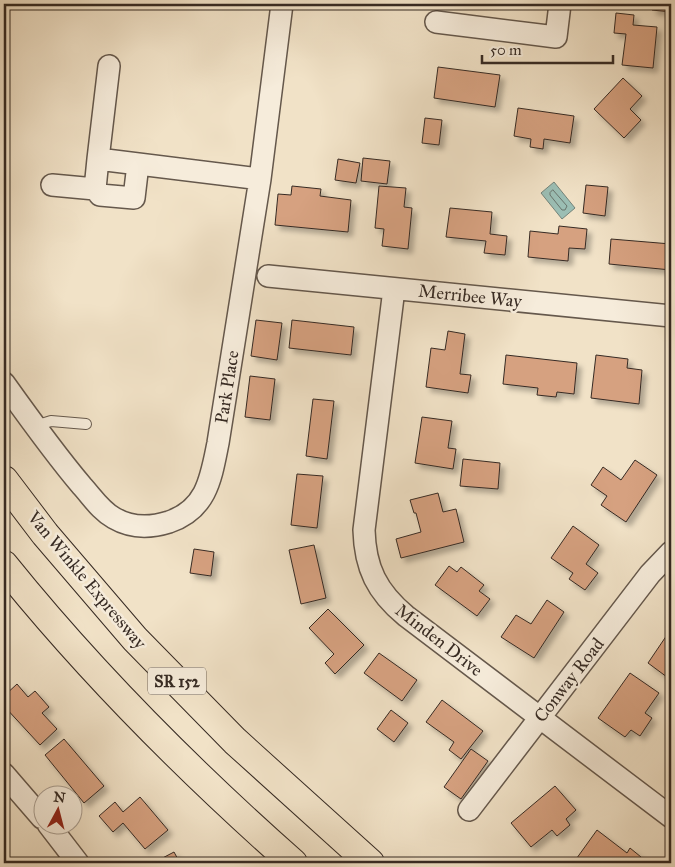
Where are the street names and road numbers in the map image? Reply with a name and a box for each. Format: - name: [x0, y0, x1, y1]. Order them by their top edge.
- street label: Merribee Way: [417, 280, 523, 312]
- street label: Park Place: [210, 349, 244, 425]
- street label: Van Winkle Expressway: [22, 506, 151, 654]
- street label: Minden Drive: [391, 599, 487, 681]
- street label: Conway Road: [529, 634, 609, 726]
- road number: SR 152: [148, 668, 206, 694]

